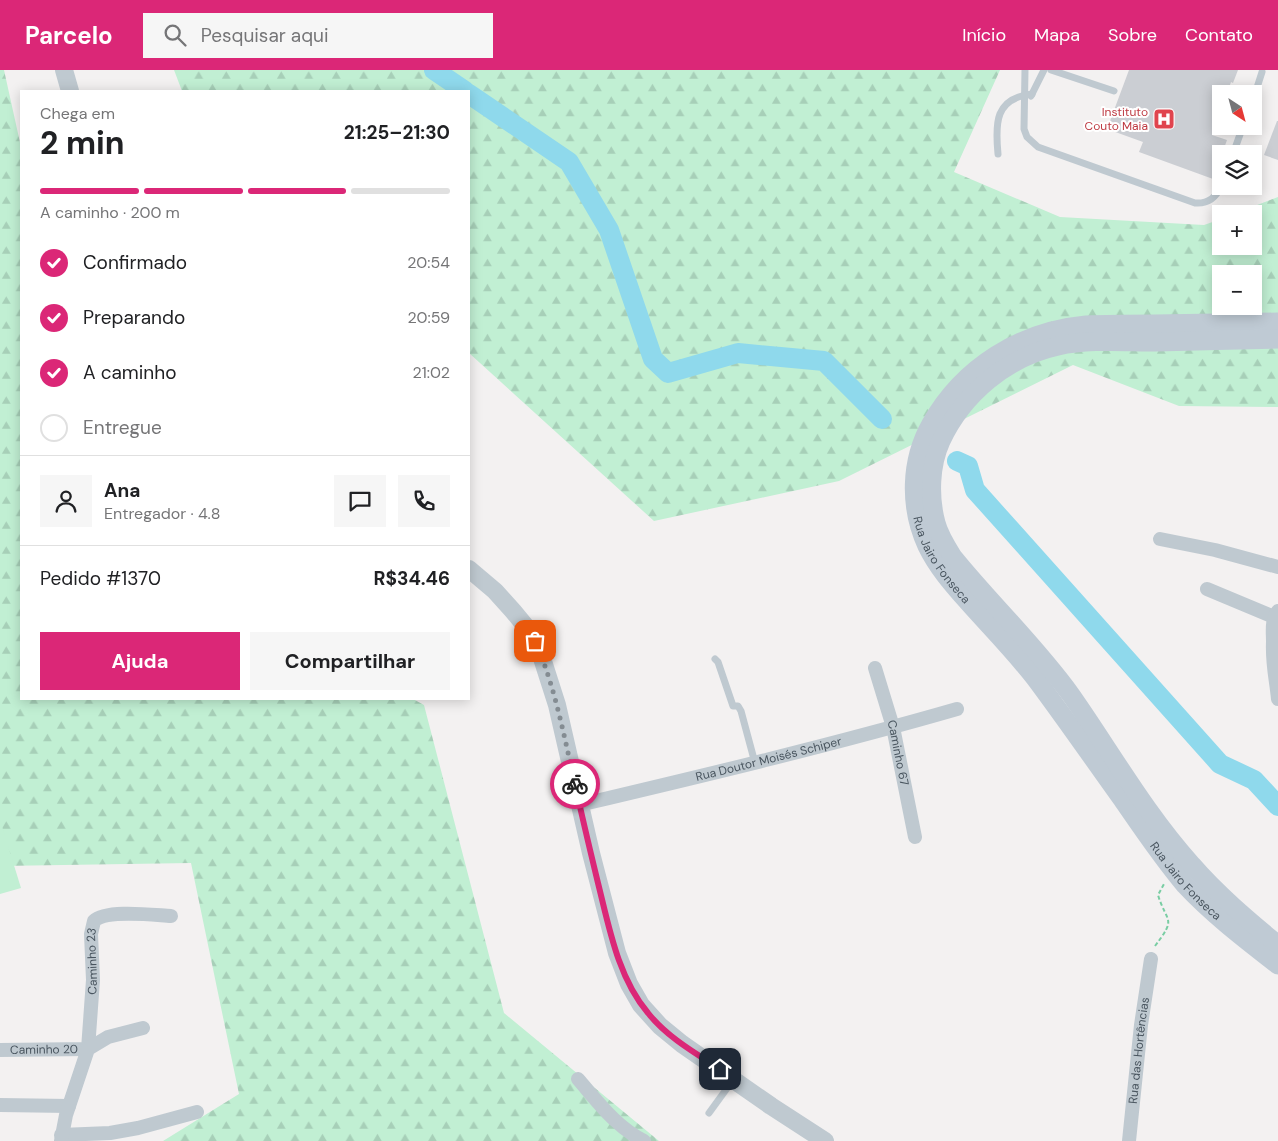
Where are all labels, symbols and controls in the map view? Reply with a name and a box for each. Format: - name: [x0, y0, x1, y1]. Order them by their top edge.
- search box: [143, 13, 493, 58]
- text: Parcelo: [25, 20, 113, 51]
- icon: search: [161, 21, 189, 49]
- text: Pesquisar aqui: [201, 23, 329, 48]
- text: Início: [962, 23, 1006, 47]
- text: Mapa: [1034, 23, 1080, 47]
- text: Sobre: [1108, 23, 1157, 47]
- text: Contato: [1185, 23, 1253, 47]
- north arrow: [1212, 85, 1262, 135]
- map controls: [1212, 85, 1262, 315]
- text: Chega em: [40, 103, 115, 124]
- place label: Instituto Couto Maia: [1085, 104, 1148, 134]
- hospital icon: Instituto Couto Maia: [1152, 107, 1176, 131]
- text: 21:25–21:30: [344, 120, 450, 145]
- text: 2 min: [40, 122, 125, 164]
- button: layers: [1212, 145, 1262, 195]
- text: A caminho · 200 m: [40, 202, 180, 223]
- button: +: [1212, 205, 1262, 255]
- icon: check: [40, 249, 68, 277]
- text: Confirmado: [83, 250, 187, 275]
- text: 20:54: [407, 252, 450, 273]
- button: −: [1212, 265, 1262, 315]
- icon: check: [40, 304, 68, 332]
- text: Preparando: [83, 305, 185, 330]
- text: 20:59: [407, 307, 450, 328]
- icon: check: [40, 359, 68, 387]
- text: A caminho: [83, 360, 176, 385]
- text: 21:02: [413, 362, 450, 383]
- text: Entregue: [83, 415, 162, 440]
- button: person: [40, 475, 92, 527]
- button: chat: [334, 475, 386, 527]
- button: phone: [398, 475, 450, 527]
- text: Ana: [104, 478, 140, 503]
- text: Entregador · 4.8: [104, 503, 221, 524]
- street label: Rua Jairo Fonseca: [909, 515, 974, 607]
- text: Pedido #1370: [40, 566, 161, 591]
- text: R$34.46: [374, 566, 450, 591]
- pin: [514, 620, 556, 662]
- icon: bag: [521, 627, 549, 655]
- button: Ajuda: [40, 632, 240, 690]
- button: Compartilhar: [250, 632, 450, 690]
- street label: Caminho 67: [883, 718, 913, 787]
- street label: Rua Doutor Moisés Schiper: [694, 733, 844, 785]
- courier: [550, 759, 600, 809]
- icon: bike: [561, 770, 589, 798]
- street label: Rua Jairo Fonseca: [1146, 839, 1225, 924]
- street label: Caminho 23: [83, 926, 101, 995]
- street label: Rua das Hortências: [1125, 996, 1153, 1105]
- street label: Caminho 20: [10, 1041, 78, 1058]
- pin: [699, 1048, 741, 1090]
- icon: home: [706, 1055, 734, 1083]

